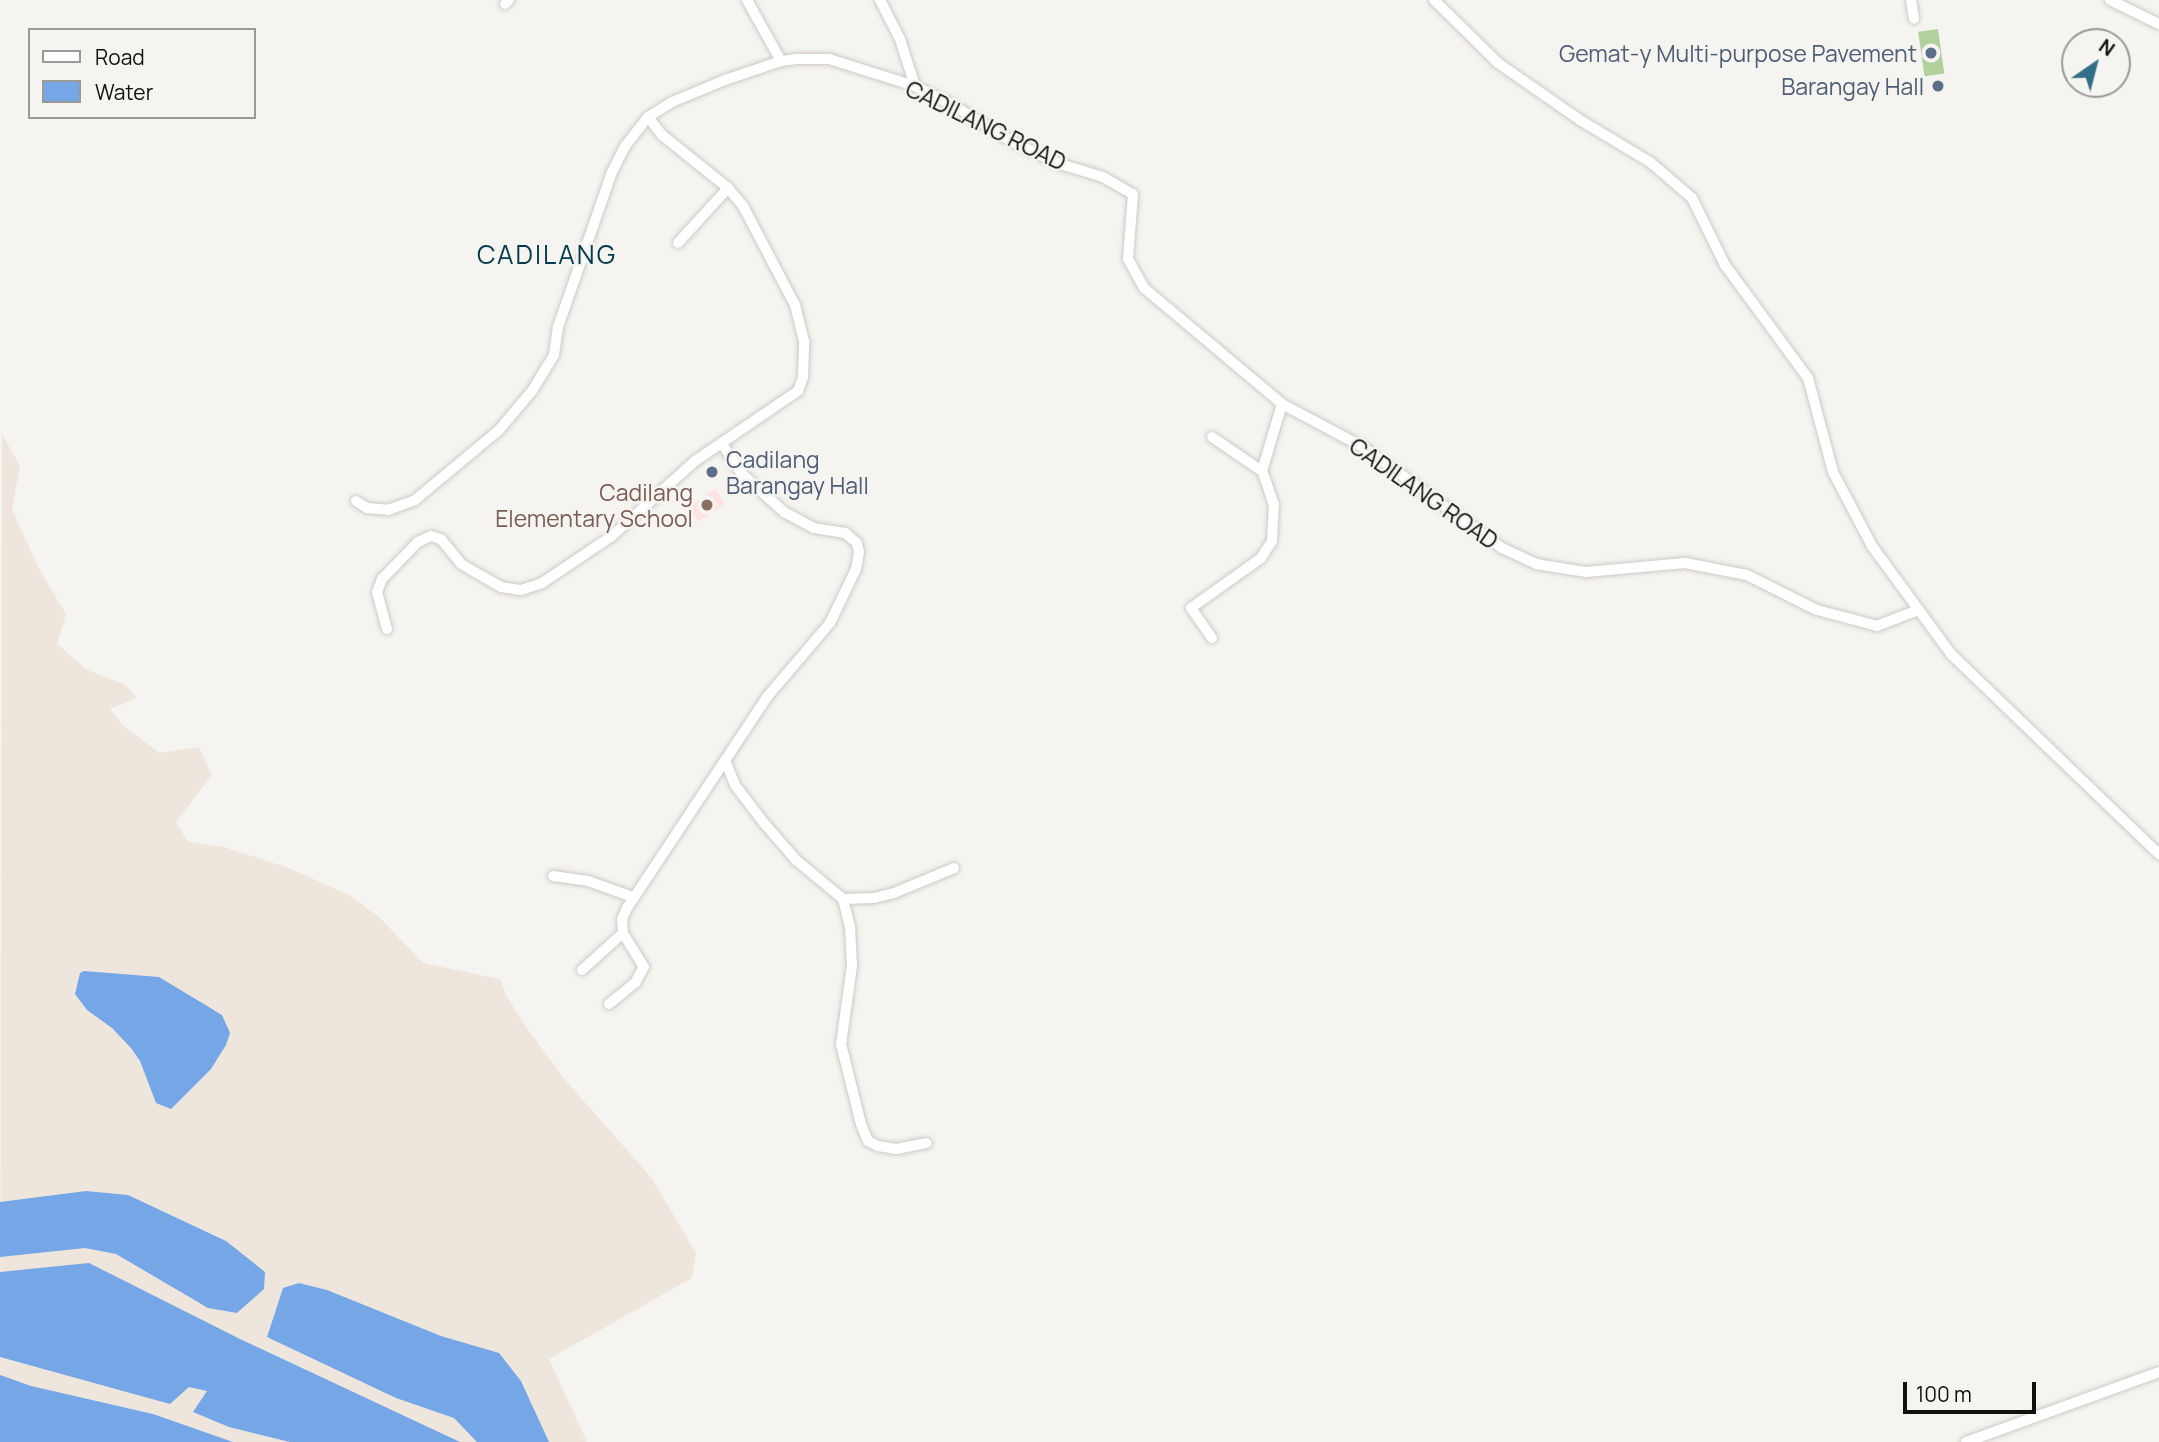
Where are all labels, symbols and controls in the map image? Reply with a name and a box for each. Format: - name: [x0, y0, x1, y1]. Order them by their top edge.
- legend: [28, 28, 256, 119]
- north arrow: [2061, 28, 2131, 98]
- text: N: [2094, 33, 2120, 62]
- place label: Gemat-y Multi-purpose Pavement: [1559, 39, 1917, 67]
- text: Road: [95, 43, 145, 71]
- marker: Gemat-y Multi-purpose Pavement: [1923, 45, 1939, 61]
- place label: Barangay Hall: [1781, 72, 1924, 100]
- street label: CADILANG ROAD: [901, 74, 1071, 176]
- text: Water: [95, 78, 153, 106]
- marker: Barangay Hall: [1930, 78, 1946, 94]
- district label: CADILANG: [478, 239, 616, 271]
- street label: CADILANG ROAD: [1344, 432, 1504, 554]
- place label: Cadilang Barangay Hall: [726, 445, 869, 499]
- marker: Cadilang Barangay Hall: [704, 464, 720, 480]
- place label: Cadilang Elementary School: [495, 478, 693, 532]
- marker: Cadilang Elementary School: [699, 497, 715, 513]
- scale bar: [1907, 1368, 2040, 1412]
- text: 100 m: [1916, 1380, 1972, 1408]

